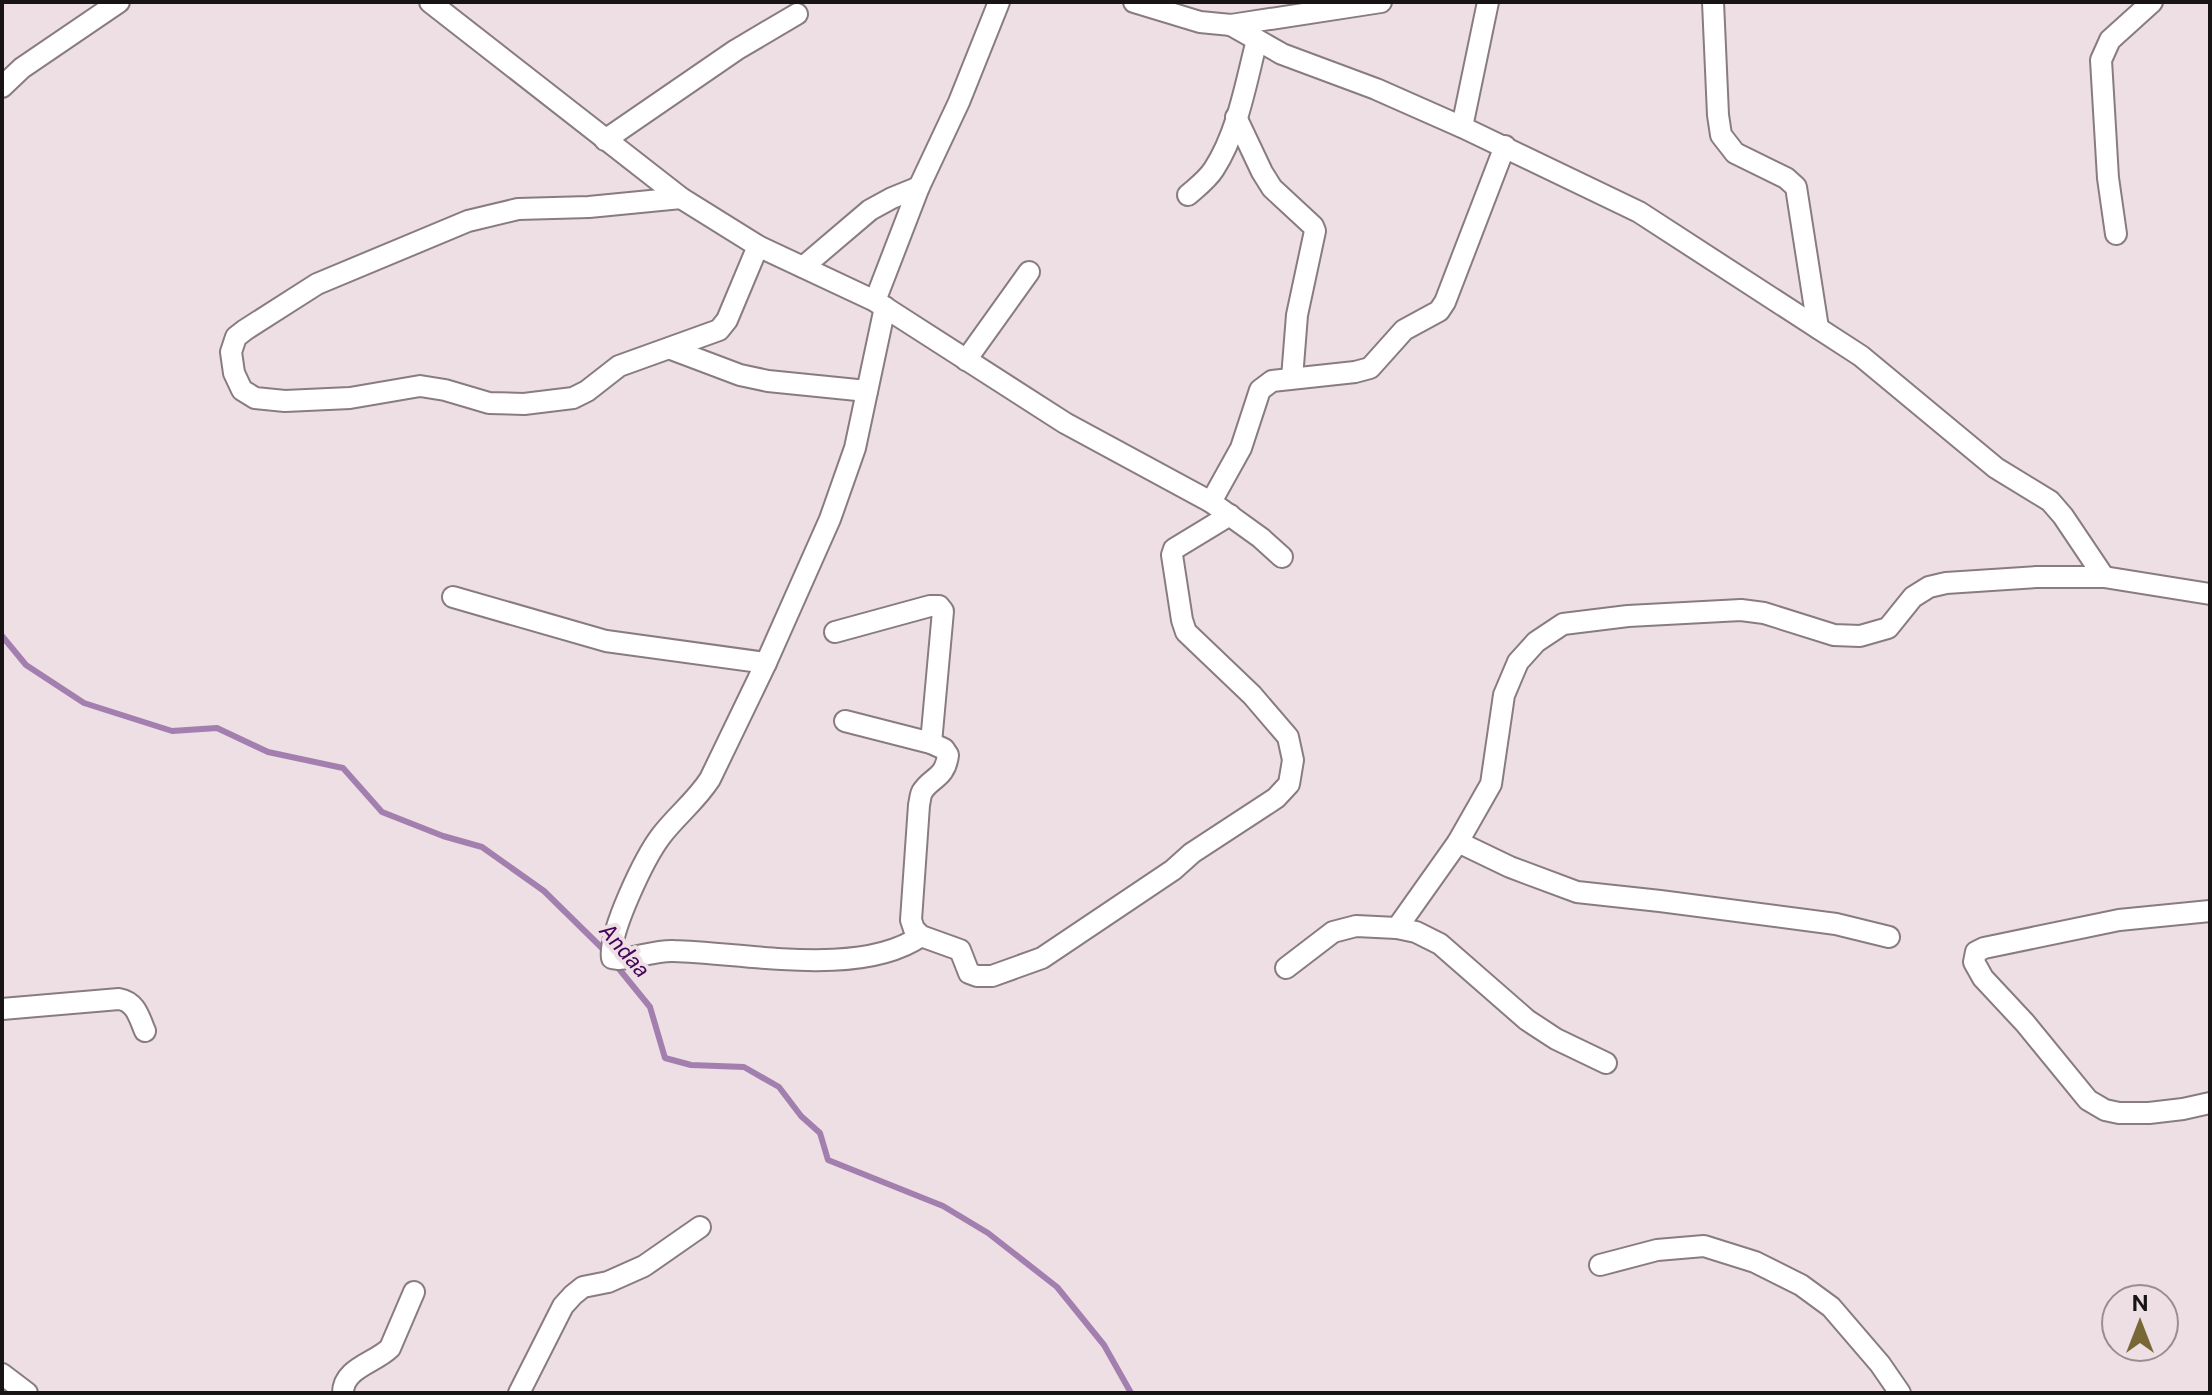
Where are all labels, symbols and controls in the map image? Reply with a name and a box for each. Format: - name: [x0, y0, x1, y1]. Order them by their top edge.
- water label: Andaa: [594, 918, 656, 982]
- north arrow: [2100, 1283, 2180, 1363]
- text: N: [2131, 1290, 2149, 1316]

